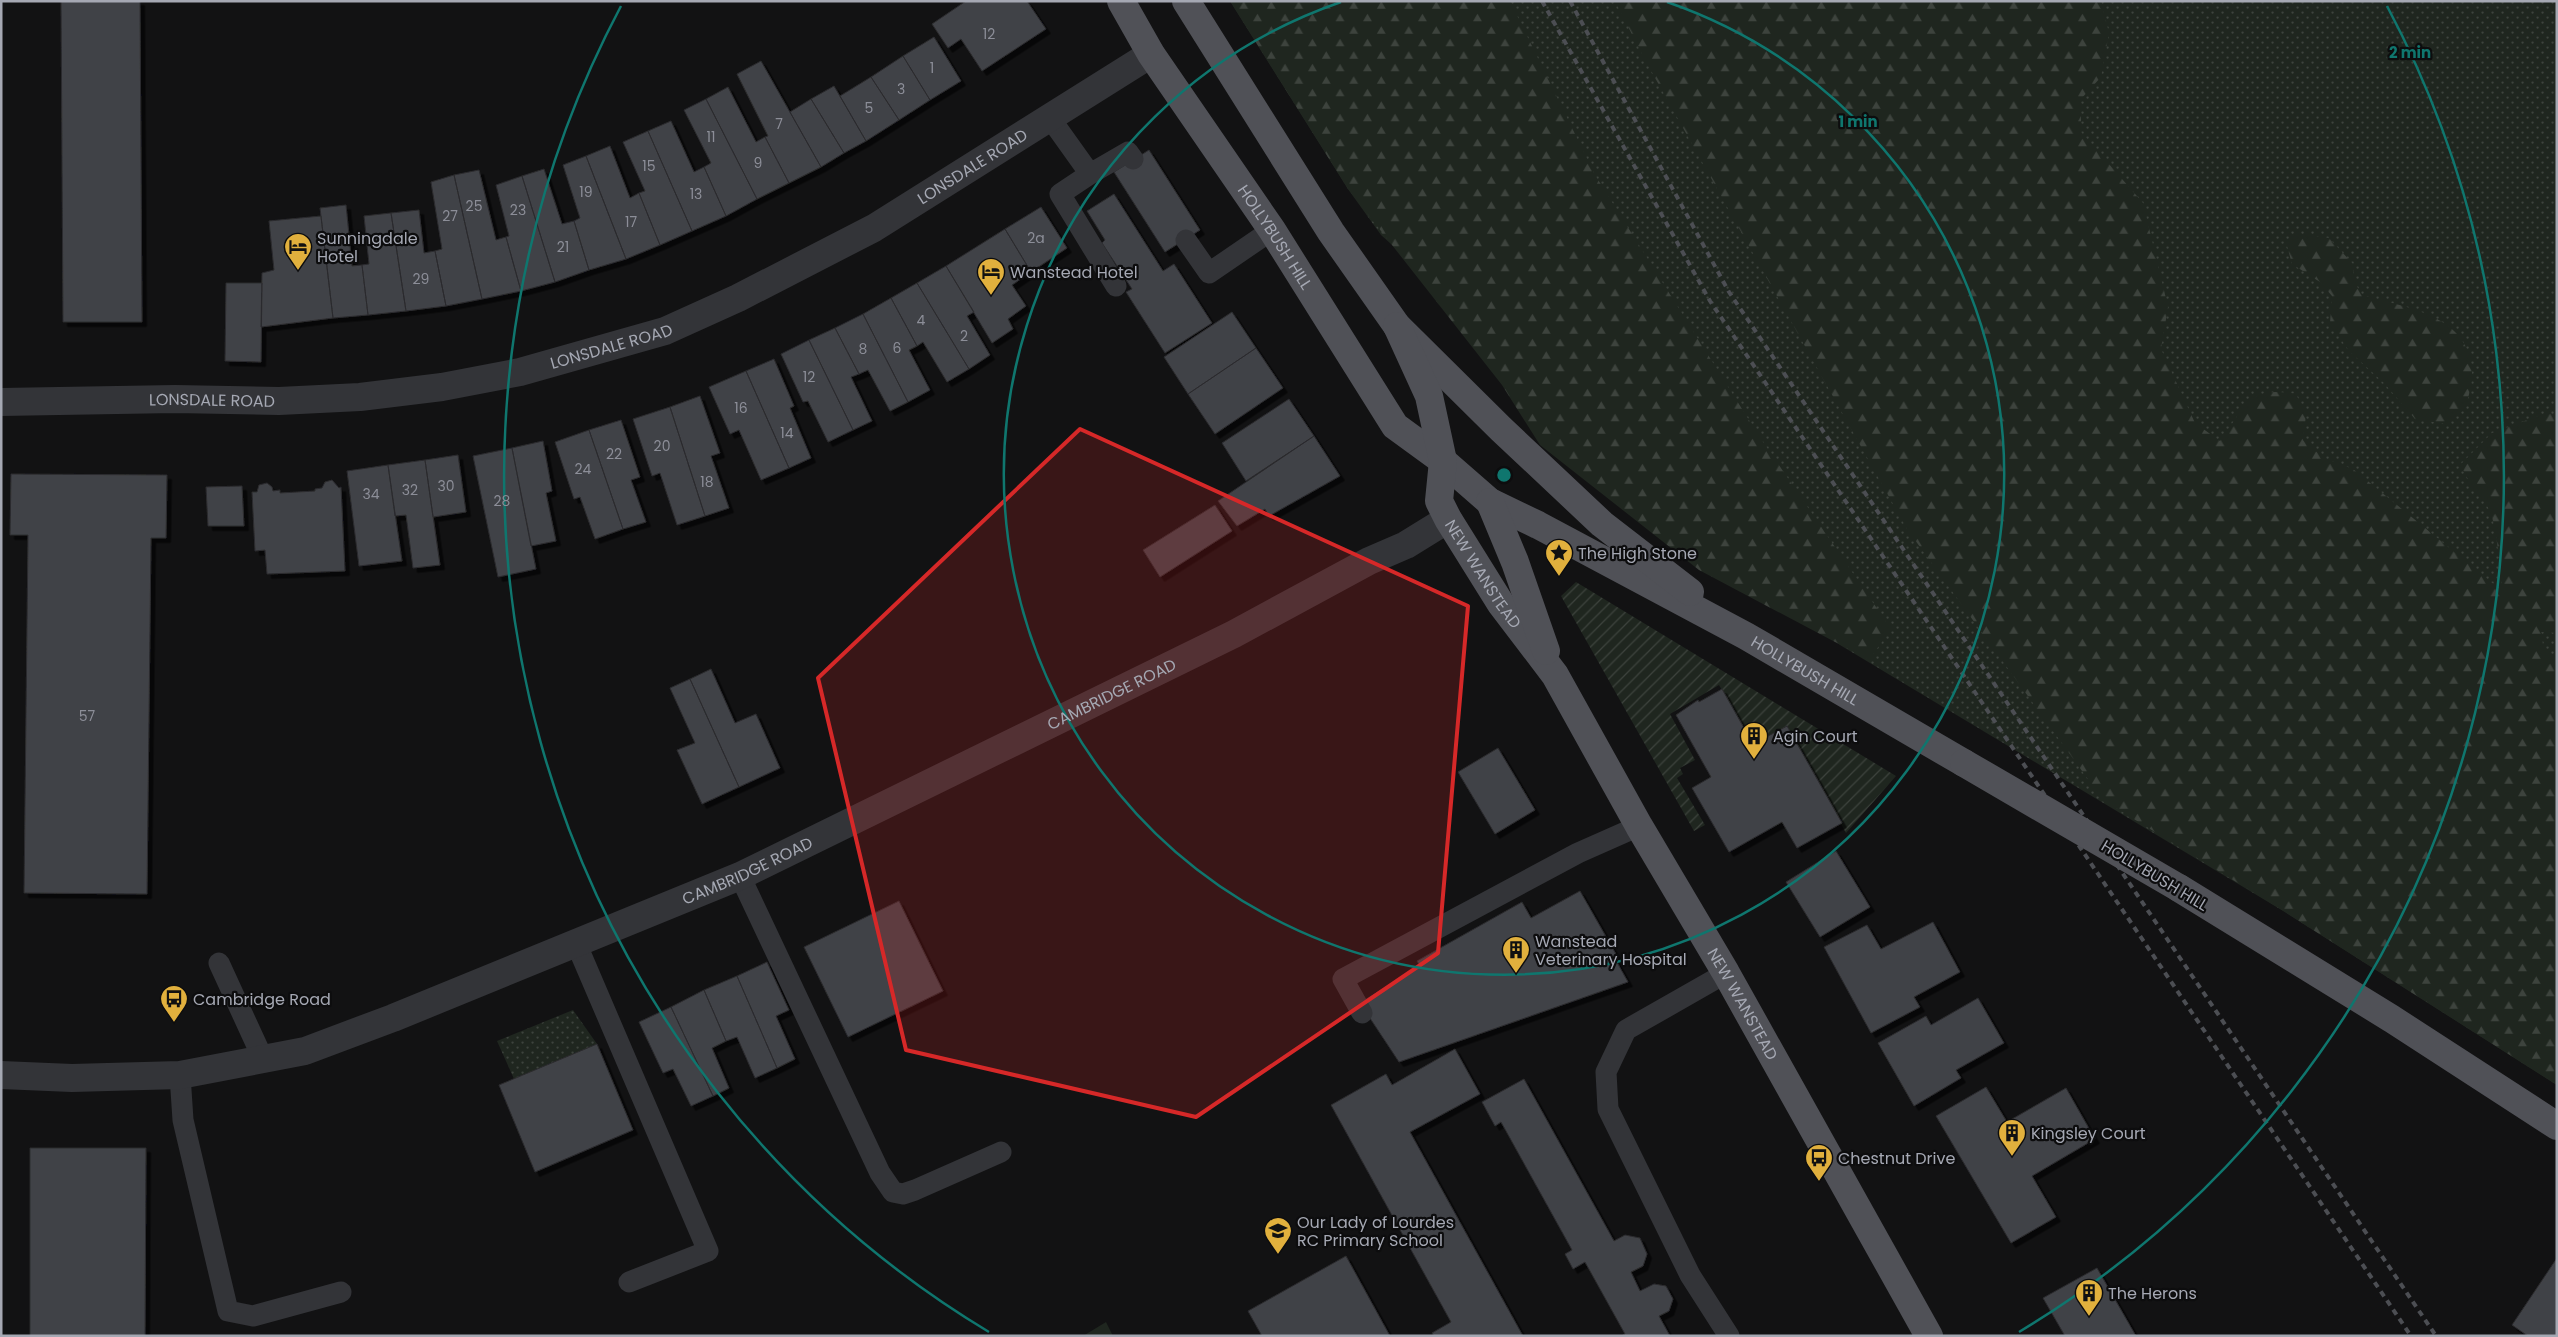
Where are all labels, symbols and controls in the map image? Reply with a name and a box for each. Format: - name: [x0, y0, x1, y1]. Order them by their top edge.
- house number: 12: [983, 24, 995, 44]
- text: 2 min: [2389, 42, 2431, 63]
- house number: 1: [930, 58, 934, 78]
- house number: 3: [897, 79, 905, 99]
- house number: 5: [865, 98, 873, 118]
- text: 1 min: [1838, 111, 1878, 132]
- house number: 7: [775, 114, 783, 134]
- street label: LONSDALE ROAD: [913, 123, 1032, 210]
- house number: 11: [707, 127, 715, 147]
- house number: 9: [754, 153, 762, 173]
- house number: 15: [642, 156, 656, 176]
- street label: HOLLYBUSH HILL: [1232, 180, 1318, 294]
- house number: 19: [579, 182, 593, 202]
- house number: 13: [690, 184, 702, 204]
- house number: 25: [466, 196, 482, 216]
- house number: 23: [510, 200, 526, 220]
- house number: 27: [442, 206, 458, 226]
- house number: 17: [625, 212, 637, 232]
- place label: Sunningdale Hotel: [317, 227, 418, 268]
- house number: 2a: [1027, 228, 1045, 248]
- hotel icon: Sunningdale Hotel: [283, 232, 313, 271]
- house number: 21: [557, 237, 569, 257]
- hotel icon: Wanstead Hotel: [976, 257, 1006, 296]
- place label: Wanstead Hotel: [1010, 261, 1138, 284]
- house number: 29: [413, 269, 429, 289]
- house number: 4: [917, 310, 926, 330]
- street label: LONSDALE ROAD: [548, 318, 676, 375]
- house number: 2: [960, 326, 968, 346]
- house number: 6: [893, 338, 902, 358]
- house number: 8: [859, 339, 868, 359]
- house number: 12: [803, 367, 815, 387]
- street label: LONSDALE ROAD: [149, 388, 275, 413]
- house number: 16: [734, 398, 748, 418]
- house number: 14: [780, 423, 794, 443]
- house number: 20: [654, 436, 670, 456]
- house number: 22: [606, 444, 622, 464]
- house number: 24: [575, 459, 592, 479]
- centre of rings: [1495, 466, 1513, 484]
- house number: 18: [700, 472, 714, 492]
- house number: 30: [437, 476, 455, 496]
- house number: 32: [402, 480, 418, 500]
- house number: 34: [362, 484, 380, 504]
- house number: 28: [494, 491, 511, 511]
- street label: NEW WANSTEAD: [1439, 515, 1527, 633]
- place icon: The High Stone: [1544, 538, 1574, 577]
- place label: The High Stone: [1578, 542, 1697, 565]
- street label: HOLLYBUSH HILL: [1747, 630, 1863, 711]
- street label: CAMBRIDGE ROAD: [1043, 653, 1180, 736]
- house number: 57: [79, 706, 96, 726]
- building icon: Agin Court: [1739, 721, 1769, 760]
- place label: Agin Court: [1773, 725, 1858, 748]
- street label: CAMBRIDGE ROAD: [679, 831, 816, 911]
- street label: HOLLYBUSH HILL: [2097, 834, 2213, 916]
- place label: Wanstead Veterinary Hospital: [1535, 930, 1687, 971]
- building icon: Wanstead Veterinary Hospital: [1501, 935, 1531, 974]
- street label: NEW WANSTEAD: [1702, 944, 1783, 1064]
- bus stop icon: Cambridge Road: [159, 984, 189, 1023]
- place label: Cambridge Road: [193, 988, 331, 1011]
- building icon: Kingsley Court: [1997, 1118, 2027, 1157]
- place label: Kingsley Court: [2031, 1122, 2146, 1145]
- bus stop icon: Chestnut Drive: [1804, 1143, 1834, 1182]
- place label: Chestnut Drive: [1838, 1147, 1955, 1170]
- place label: Our Lady of Lourdes RC Primary School: [1297, 1211, 1454, 1252]
- school or university icon: Our Lady of Lourdes RC Primary School: [1263, 1216, 1293, 1255]
- building icon: The Herons: [2074, 1278, 2104, 1317]
- place label: The Herons: [2108, 1282, 2197, 1305]

